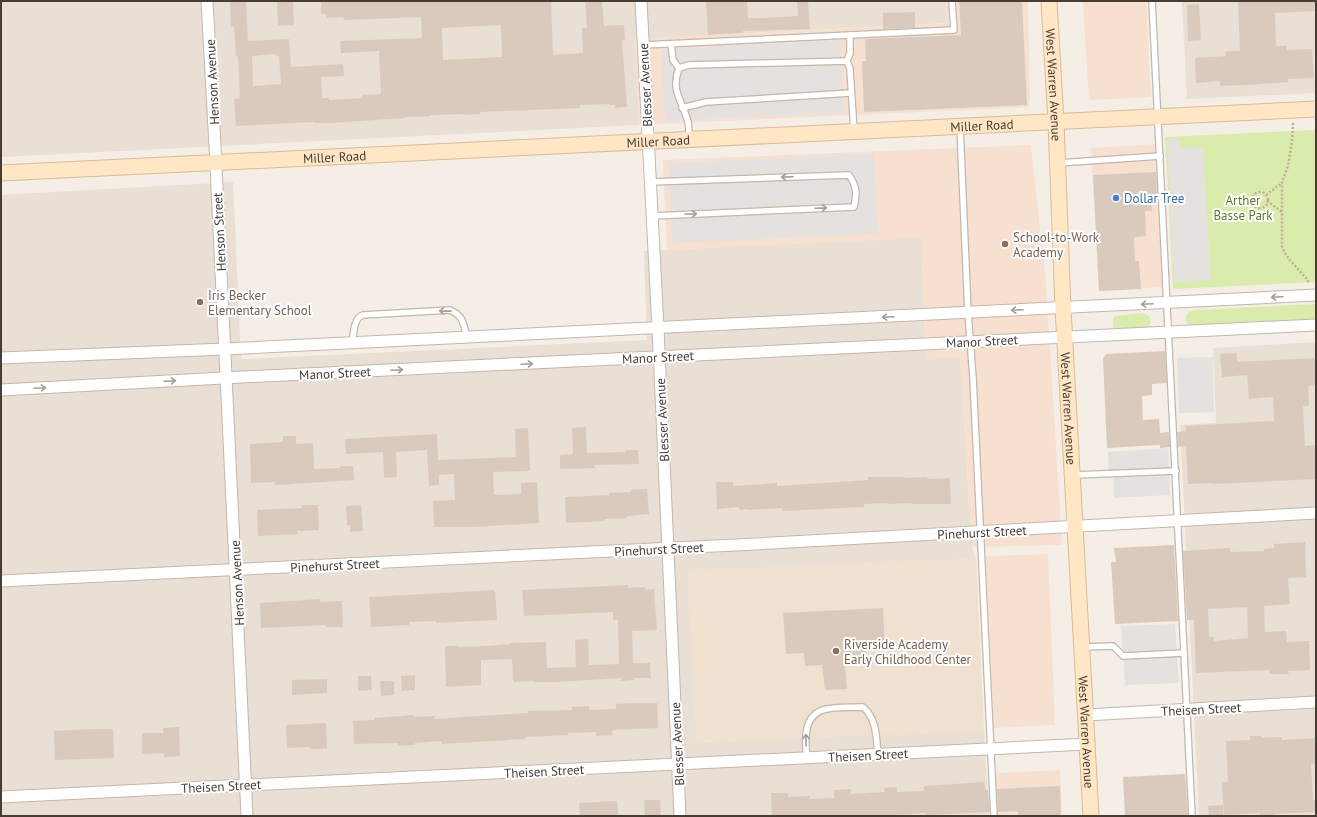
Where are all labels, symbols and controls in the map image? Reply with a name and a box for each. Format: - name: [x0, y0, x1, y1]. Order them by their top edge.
- street label: West Warren Avenue: [1042, 28, 1065, 142]
- street label: Henson Avenue: [202, 39, 223, 125]
- street label: Blesser Avenue: [635, 43, 656, 127]
- street label: Miller Road: [950, 116, 1014, 136]
- street label: Miller Road: [626, 131, 690, 152]
- street label: Miller Road: [303, 147, 367, 167]
- one-way arrow: [781, 174, 794, 181]
- place label: Dollar Tree: [1124, 190, 1184, 207]
- street label: Henson Street: [209, 192, 230, 272]
- park label: Arther Basse Park: [1214, 192, 1273, 224]
- marker: Dollar Tree: [1111, 193, 1121, 203]
- one-way arrow: [814, 205, 827, 212]
- one-way arrow: [684, 210, 697, 218]
- place label: School-to-Work Academy: [1013, 229, 1100, 261]
- marker: School-to-Work Academy: [1000, 239, 1010, 249]
- place label: Iris Becker Elementary School: [208, 287, 312, 319]
- one-way arrow: [1271, 294, 1284, 301]
- marker: Iris Becker Elementary School: [195, 297, 205, 307]
- one-way arrow: [1141, 300, 1154, 307]
- one-way arrow: [439, 307, 452, 315]
- one-way arrow: [1011, 307, 1024, 314]
- one-way arrow: [882, 313, 895, 320]
- street label: Manor Street: [946, 331, 1019, 352]
- street label: Manor Street: [622, 347, 695, 368]
- street label: West Warren Avenue: [1056, 352, 1080, 465]
- one-way arrow: [520, 360, 533, 367]
- street label: Manor Street: [299, 363, 372, 384]
- one-way arrow: [390, 366, 403, 373]
- one-way arrow: [163, 378, 176, 385]
- street label: Blesser Avenue: [652, 378, 673, 462]
- one-way arrow: [33, 385, 46, 392]
- street label: Pinehurst Street: [937, 522, 1028, 543]
- street label: Pinehurst Street: [614, 539, 705, 560]
- street label: Henson Avenue: [227, 540, 248, 626]
- street label: Pinehurst Street: [290, 555, 381, 576]
- place label: Riverside Academy Early Childhood Center: [844, 636, 972, 668]
- marker: Riverside Academy Early Childhood Center: [831, 646, 841, 656]
- street label: West Warren Avenue: [1074, 675, 1097, 789]
- street label: Theisen Street: [1160, 699, 1242, 720]
- street label: Blesser Avenue: [667, 702, 688, 786]
- one-way arrow: [802, 734, 810, 747]
- street label: Theisen Street: [827, 745, 909, 766]
- street label: Theisen Street: [503, 761, 585, 782]
- street label: Theisen Street: [180, 776, 262, 797]

